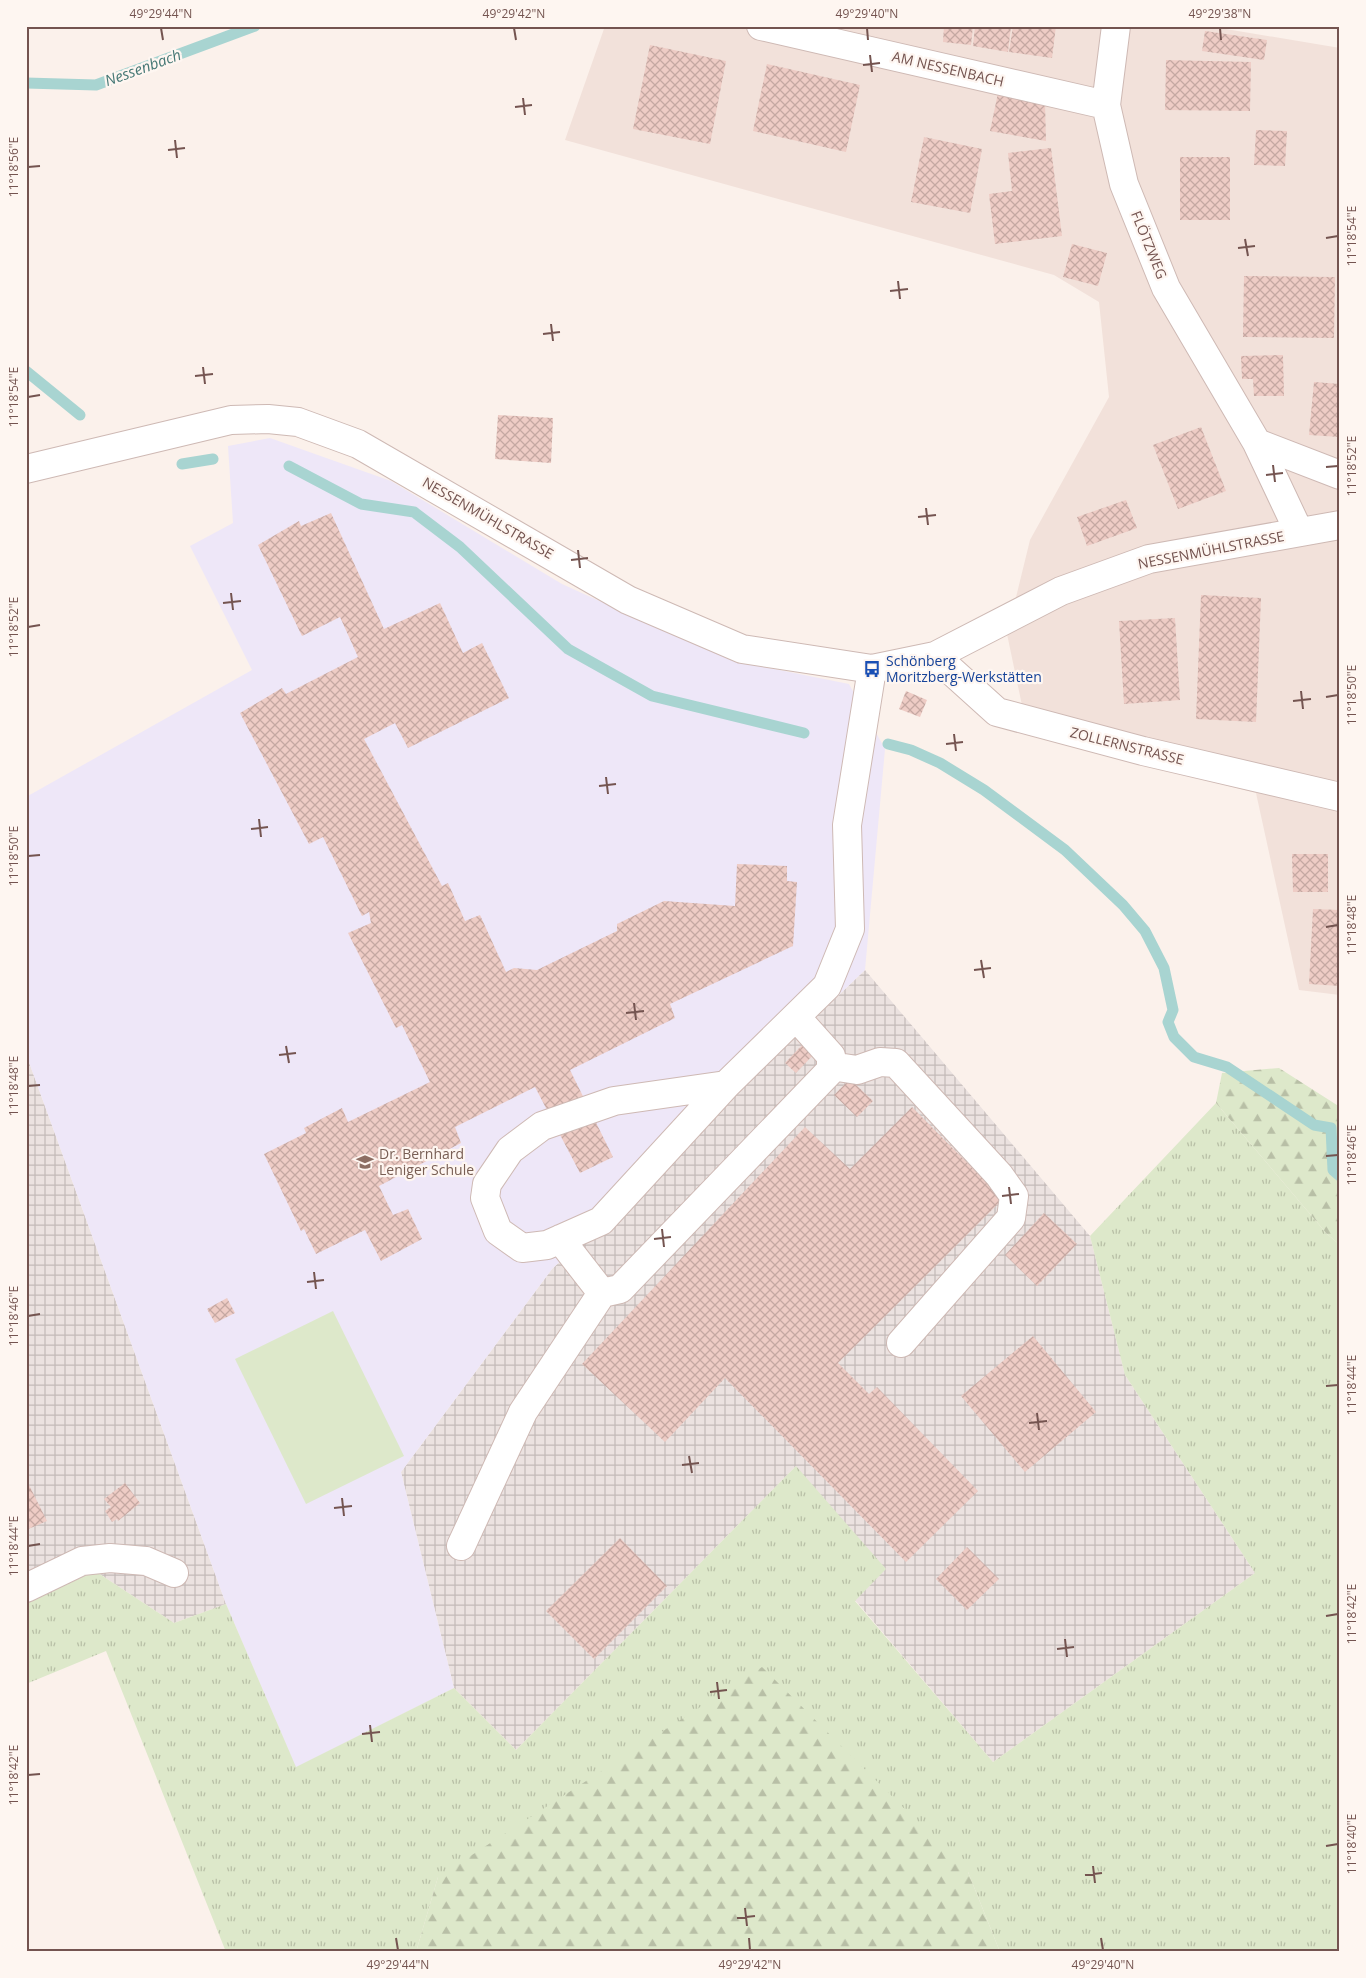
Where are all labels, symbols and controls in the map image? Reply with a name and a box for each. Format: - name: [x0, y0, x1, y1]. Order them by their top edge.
- text: 49°29'44"N: [130, 5, 192, 22]
- text: 49°29'42"N: [483, 5, 545, 22]
- text: 49°29'40"N: [836, 5, 898, 22]
- text: 49°29'38"N: [1189, 5, 1251, 22]
- water label: Nessenbach: [102, 44, 184, 90]
- street label: AM NESSENBACH: [890, 46, 1006, 91]
- text: 11°18'56"E: [5, 137, 22, 197]
- text: 11°18'54"E: [1343, 206, 1360, 266]
- street label: FLÖTZWEG: [1127, 208, 1172, 282]
- text: 11°18'54"E: [5, 367, 22, 427]
- text: 11°18'52"E: [1343, 436, 1360, 496]
- street label: NESSENMÜHLSTRASSE: [419, 472, 557, 563]
- street label: NESSENMÜHLSTRASSE: [1136, 526, 1286, 573]
- text: 11°18'52"E: [5, 597, 22, 657]
- place label: Schönberg Moritzberg-Werkstätten: [886, 651, 1042, 686]
- bus stop icon: Schönberg Moritzberg-Werkstätten: [862, 659, 882, 679]
- text: 11°18'50"E: [1343, 665, 1360, 725]
- street label: ZOLLERNSTRASSE: [1068, 722, 1186, 769]
- text: 11°18'50"E: [5, 826, 22, 886]
- text: 11°18'48"E: [1343, 895, 1360, 955]
- text: 11°18'48"E: [5, 1056, 22, 1116]
- text: 11°18'46"E: [1343, 1125, 1360, 1185]
- place label: Dr. Bernhard Leniger Schule: [379, 1144, 474, 1179]
- school or university icon: Dr. Bernhard Leniger Schule: [355, 1152, 375, 1172]
- text: 11°18'46"E: [5, 1286, 22, 1346]
- text: 11°18'44"E: [1343, 1355, 1360, 1415]
- text: 11°18'44"E: [5, 1516, 22, 1576]
- text: 11°18'42"E: [1343, 1584, 1360, 1644]
- text: 11°18'42"E: [5, 1745, 22, 1805]
- text: 11°18'40"E: [1343, 1814, 1360, 1874]
- text: 49°29'44"N: [367, 1956, 429, 1973]
- text: 49°29'42"N: [719, 1956, 781, 1973]
- text: 49°29'40"N: [1072, 1956, 1134, 1973]

